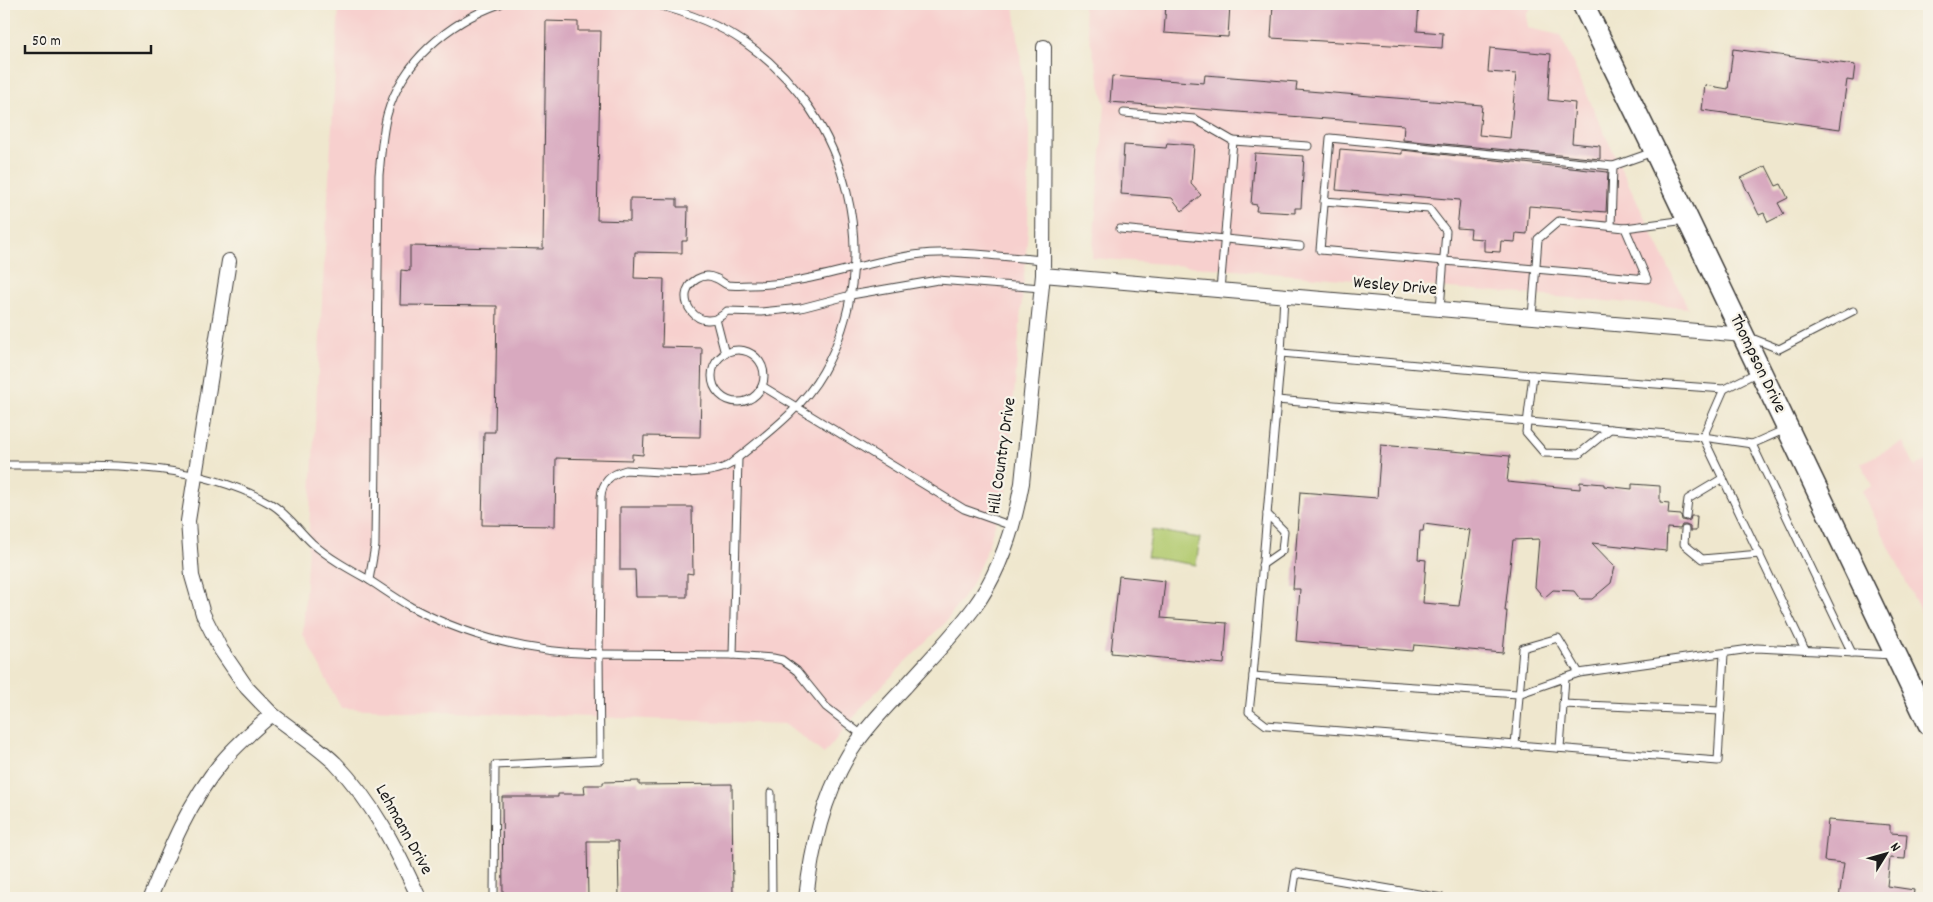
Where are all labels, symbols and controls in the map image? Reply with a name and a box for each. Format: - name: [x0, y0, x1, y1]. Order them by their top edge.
- scale bar: [25, 22, 151, 54]
- text: 50 m: [32, 31, 61, 53]
- street label: Wesley Drive: [1352, 271, 1438, 303]
- street label: Thompson Drive: [1722, 311, 1792, 418]
- street label: Hill Country Drive: [982, 396, 1024, 516]
- street label: Lehmann Drive: [368, 780, 438, 880]
- north arrow: [1860, 830, 1910, 880]
- text: N: [1885, 839, 1905, 856]

